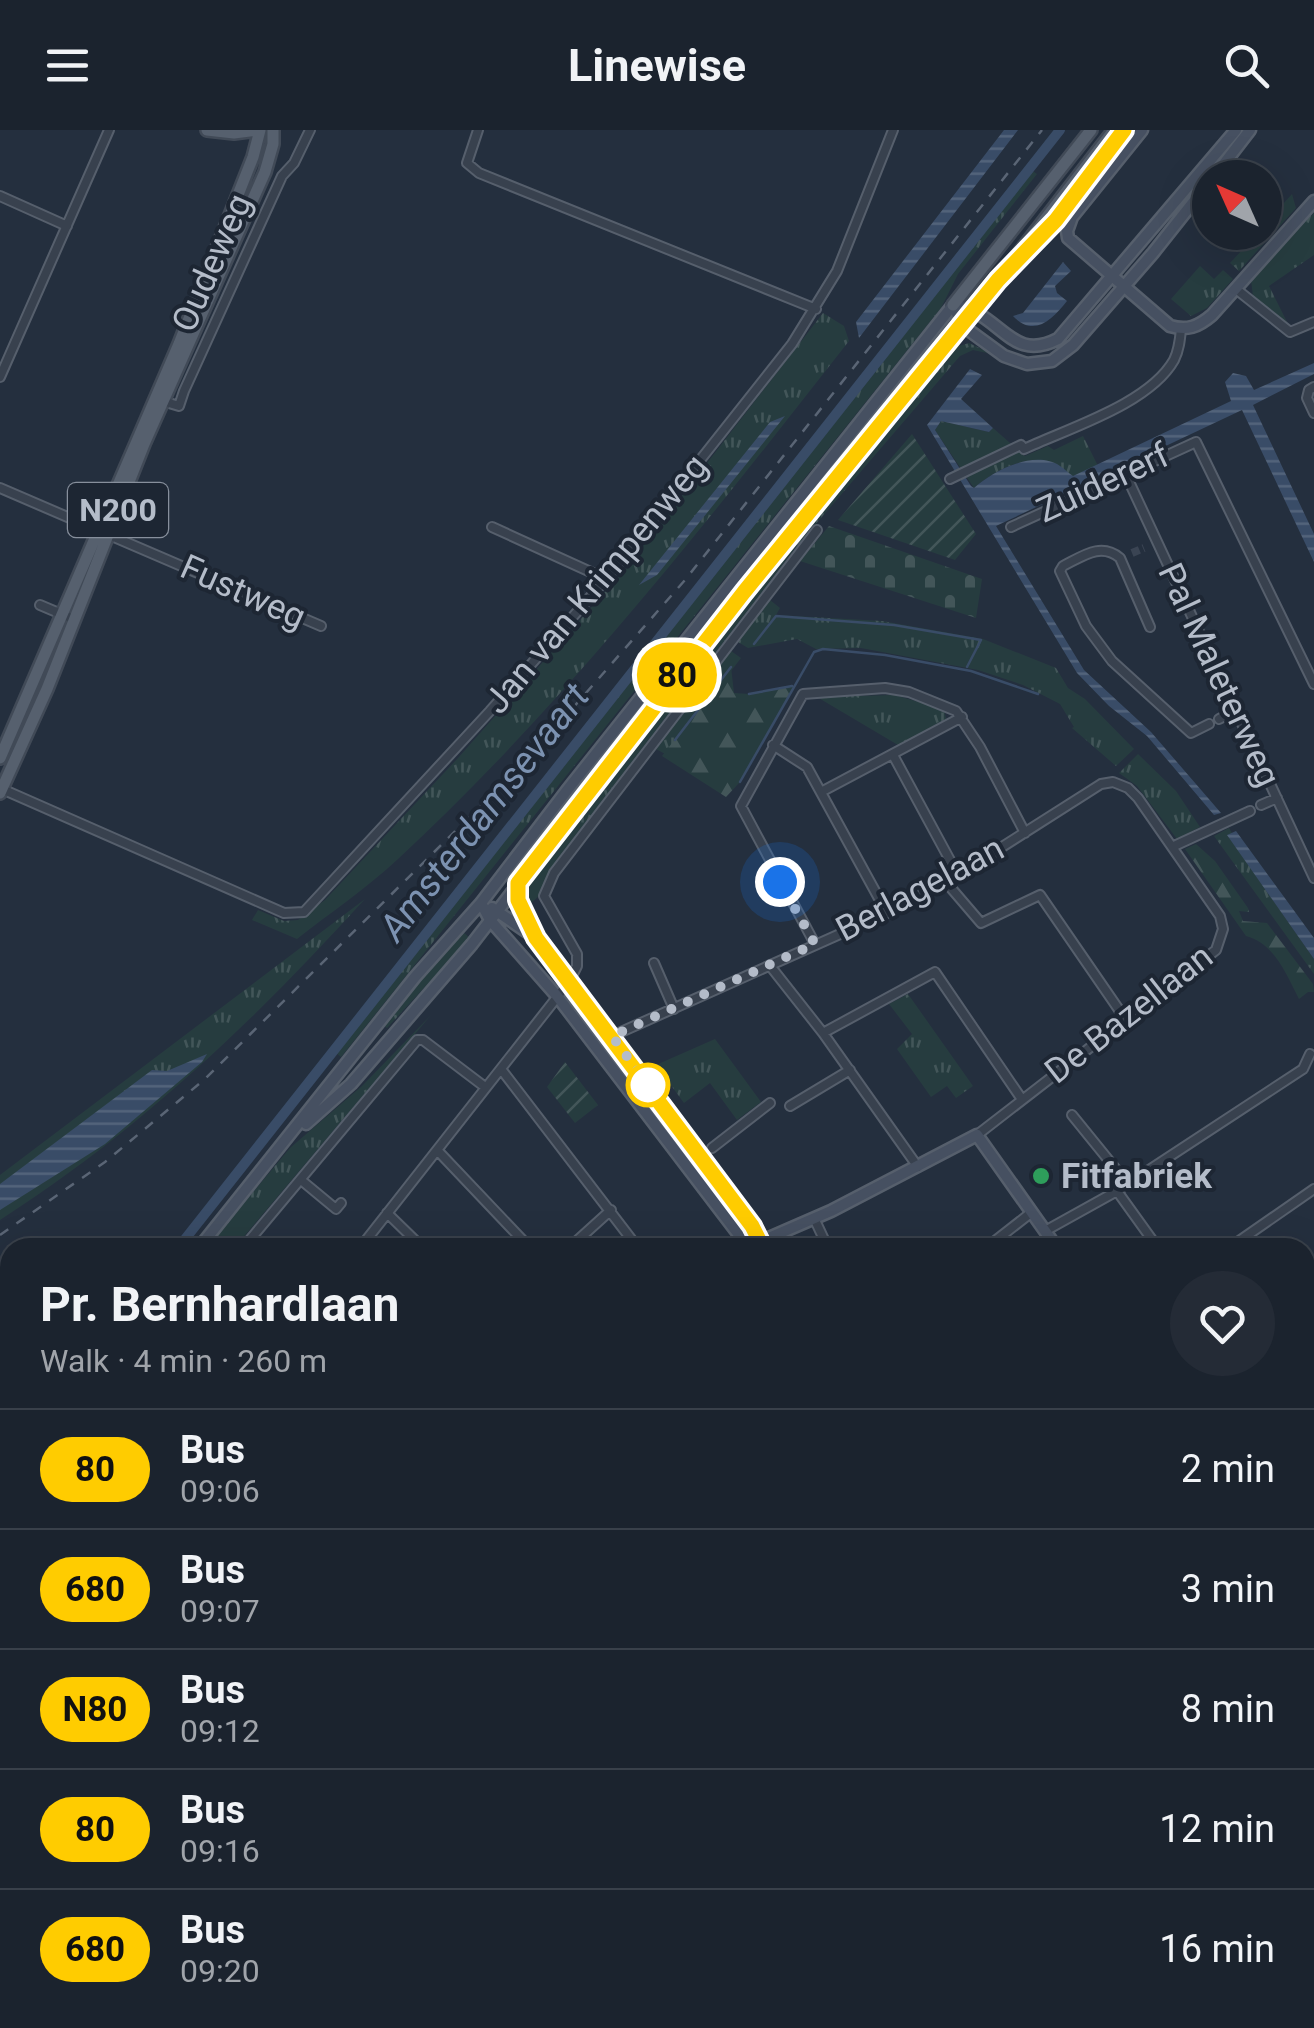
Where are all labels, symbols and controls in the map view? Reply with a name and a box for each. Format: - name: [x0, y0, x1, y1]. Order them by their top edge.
- icon: menu: [40, 38, 95, 93]
- icon: search: [1219, 38, 1274, 93]
- text: Linewise: [568, 39, 746, 92]
- north arrow: [1192, 160, 1282, 250]
- map controls: [1192, 160, 1282, 250]
- street label: Oudeweg: [164, 188, 260, 338]
- street label: Zuidererf: [1030, 434, 1176, 531]
- street label: Jan van Krimpenweg: [476, 446, 716, 722]
- road number: N200: [68, 483, 168, 537]
- street label: Fustweg: [174, 546, 312, 638]
- street label: Pal Maleterweg: [1149, 557, 1289, 793]
- line badge: 80: [632, 642, 722, 708]
- text: 80: [657, 655, 697, 696]
- water label: Amsterdamsevaart: [369, 674, 598, 951]
- street label: Berlagelaan: [829, 828, 1011, 950]
- your location: [755, 857, 805, 907]
- street label: De Bazellaan: [1037, 936, 1221, 1092]
- unlabelled marker: [627, 1064, 669, 1106]
- place label: Fitfabriek: [1061, 1156, 1213, 1197]
- marker: Fitfabriek: [1030, 1165, 1052, 1187]
- button: heart: [1170, 1271, 1275, 1376]
- text: Pr. Bernhardlaan: [40, 1276, 399, 1333]
- text: Walk · 4 min · 260 m: [40, 1342, 327, 1380]
- text: Bus: [180, 1428, 245, 1472]
- text: 2 min: [1181, 1447, 1275, 1491]
- text: 80: [75, 1449, 115, 1490]
- text: 09:06: [180, 1472, 260, 1510]
- text: Bus: [180, 1548, 245, 1592]
- text: 3 min: [1181, 1567, 1275, 1611]
- text: 680: [65, 1569, 125, 1610]
- text: 09:07: [180, 1592, 260, 1630]
- text: Bus: [180, 1668, 245, 1712]
- text: 8 min: [1181, 1687, 1275, 1731]
- text: N80: [63, 1689, 127, 1730]
- text: 09:12: [180, 1712, 260, 1750]
- text: Bus: [180, 1788, 245, 1832]
- text: 12 min: [1159, 1807, 1275, 1851]
- text: 80: [75, 1809, 115, 1850]
- text: 09:16: [180, 1832, 260, 1870]
- text: Bus: [180, 1908, 245, 1952]
- text: 16 min: [1159, 1927, 1275, 1971]
- text: 680: [65, 1929, 125, 1970]
- text: 09:20: [180, 1952, 260, 1990]

